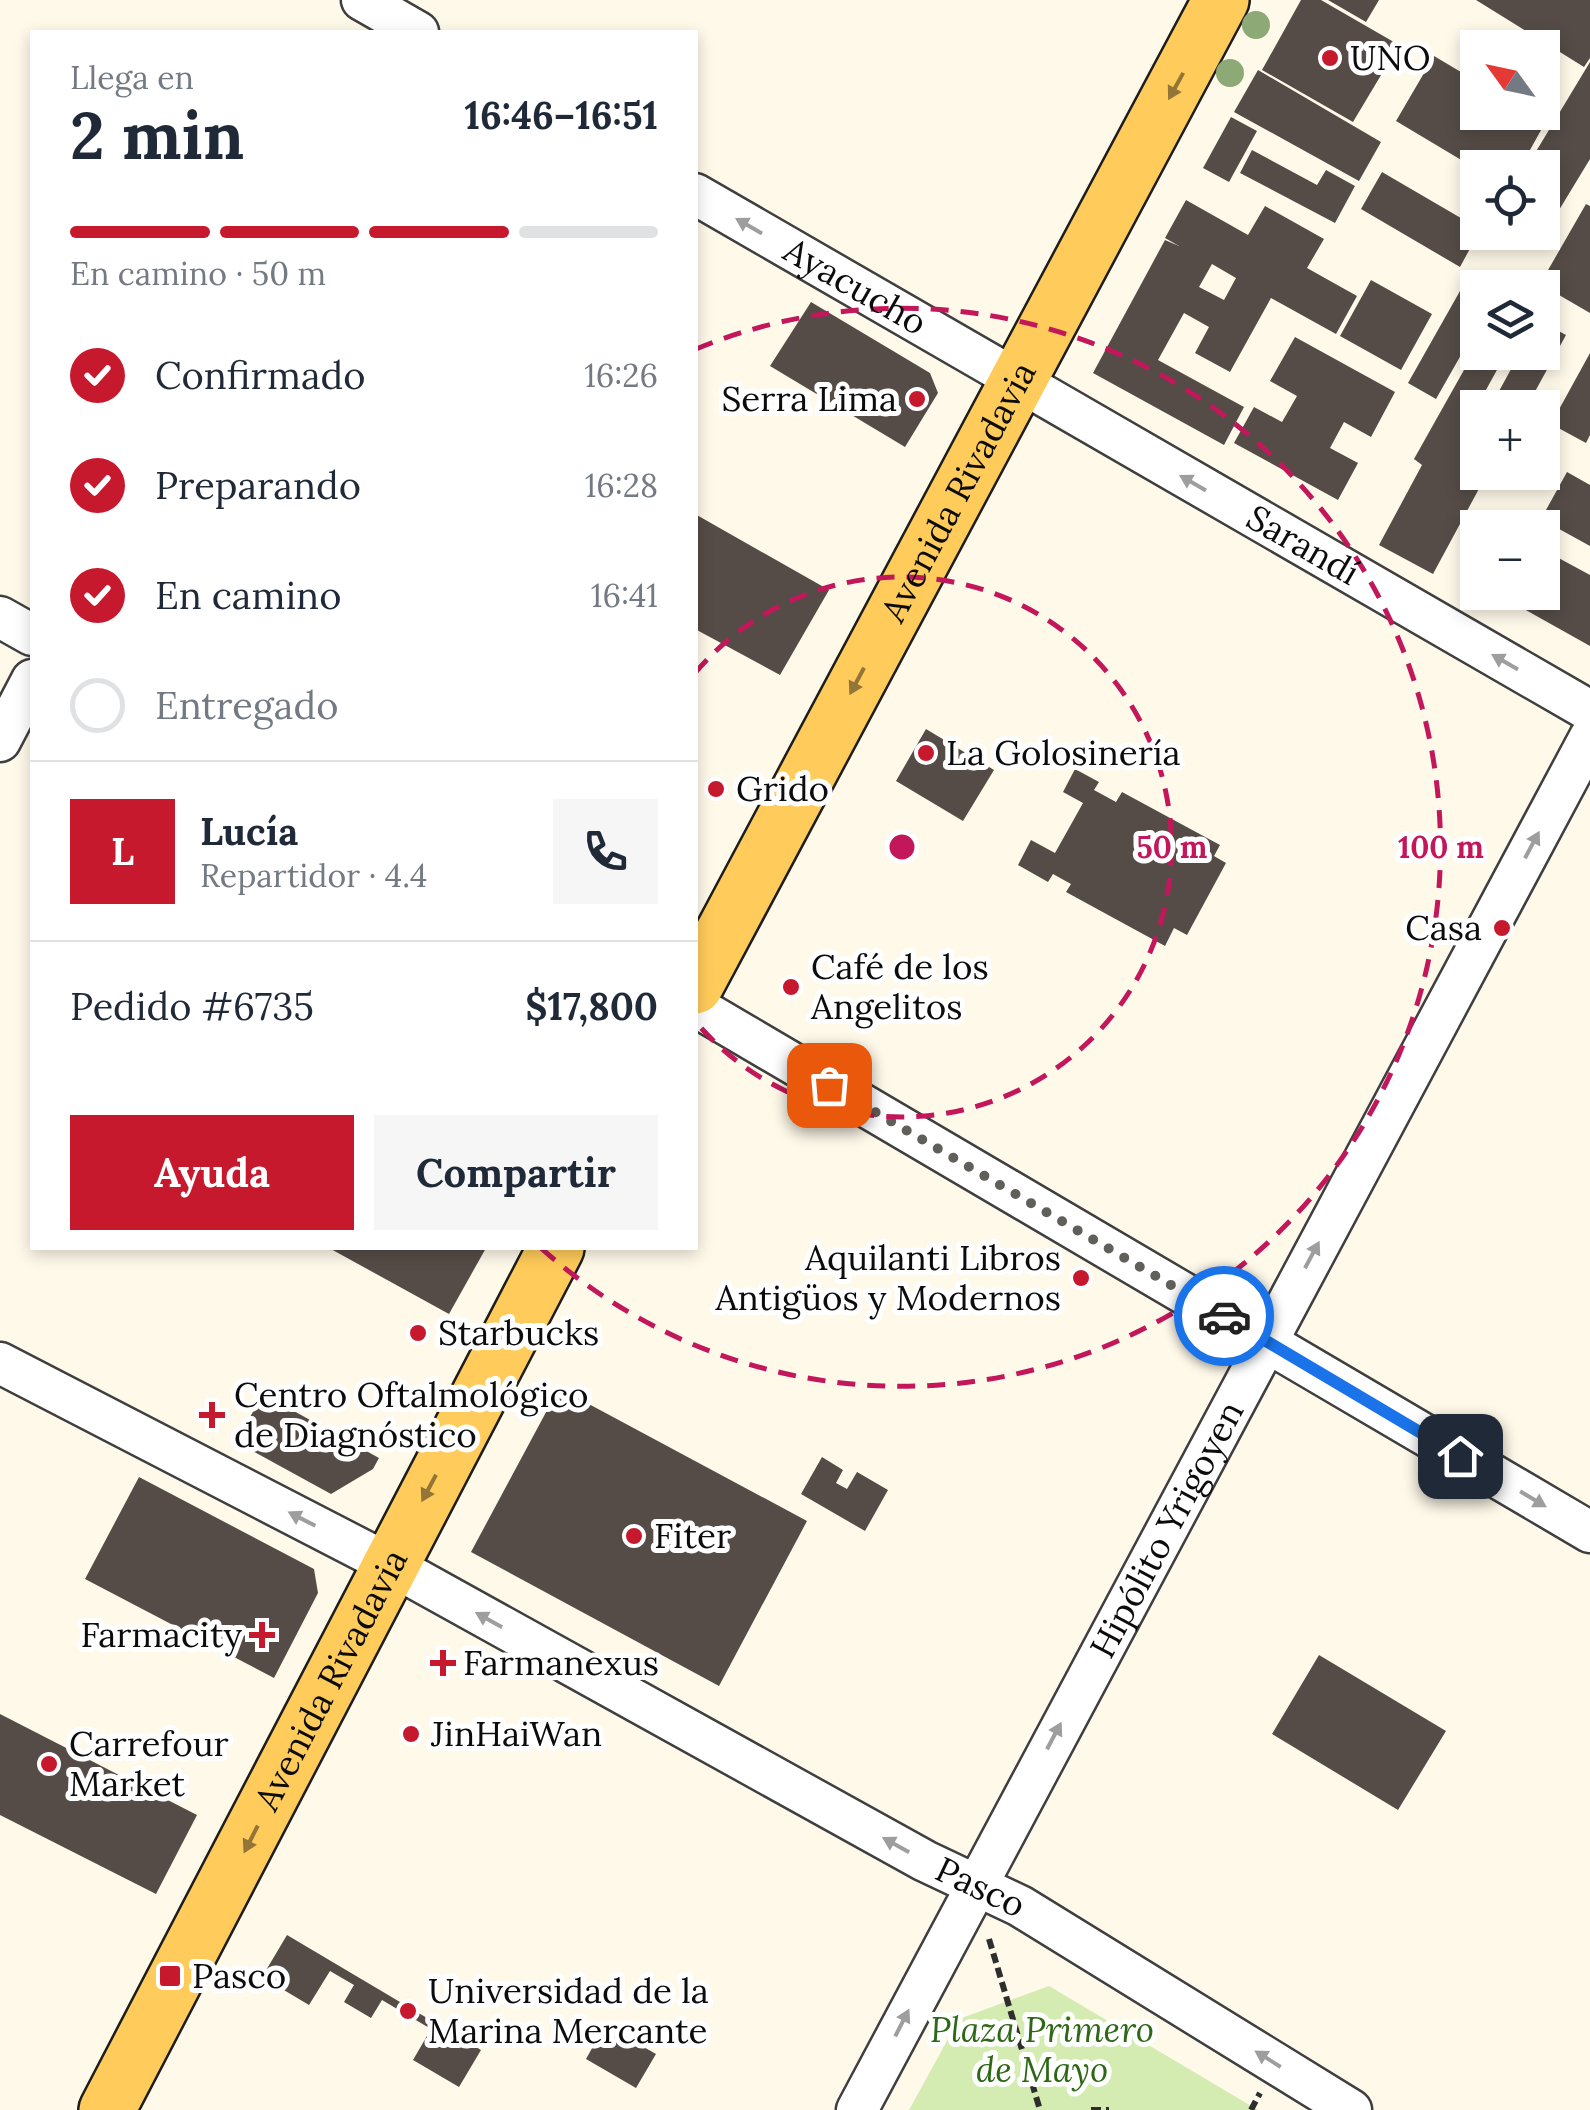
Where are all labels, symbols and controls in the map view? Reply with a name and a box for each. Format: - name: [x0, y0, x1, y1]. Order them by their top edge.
- north arrow: [1460, 30, 1560, 130]
- map controls: [1460, 30, 1560, 610]
- place label: UNO: [1350, 35, 1431, 80]
- marker: UNO: [1319, 47, 1341, 69]
- text: Llega en: [70, 57, 194, 98]
- one-way arrow: [1168, 72, 1185, 101]
- text: 16:46–16:51: [464, 91, 658, 139]
- text: 2 min: [70, 94, 244, 177]
- button: locate: [1460, 150, 1560, 250]
- one-way arrow: [735, 217, 763, 235]
- street label: Ayacucho: [775, 227, 935, 345]
- text: En camino · 50 m: [70, 253, 326, 294]
- button: layers: [1460, 270, 1560, 370]
- icon: check: [70, 348, 125, 403]
- text: Confirmado: [155, 351, 366, 399]
- street label: Avenida Rivadavia: [870, 354, 1046, 630]
- text: 16:26: [584, 355, 658, 396]
- place label: Serra Lima: [721, 376, 897, 421]
- marker: Serra Lima: [906, 388, 928, 410]
- button: +: [1460, 390, 1560, 490]
- icon: check: [70, 458, 125, 513]
- text: Preparando: [155, 461, 361, 509]
- text: 16:28: [585, 465, 658, 506]
- one-way arrow: [1179, 475, 1208, 492]
- street label: Sarandí: [1239, 494, 1368, 595]
- button: −: [1460, 510, 1560, 610]
- icon: check: [70, 568, 125, 623]
- text: En camino: [155, 571, 341, 619]
- text: 16:41: [591, 575, 658, 616]
- one-way arrow: [1491, 654, 1520, 671]
- one-way arrow: [848, 667, 866, 695]
- text: Entregado: [155, 681, 338, 729]
- place label: La Golosinería: [946, 730, 1181, 775]
- marker: La Golosinería: [915, 742, 937, 764]
- place label: Grido: [736, 766, 829, 811]
- marker: Grido: [705, 778, 727, 800]
- button: phone: [553, 799, 658, 904]
- text: Lucía: [200, 807, 298, 855]
- text: L: [111, 827, 134, 875]
- text: 50 m: [1137, 828, 1208, 866]
- text: 100 m: [1398, 828, 1484, 866]
- centre of rings: [884, 829, 920, 865]
- one-way arrow: [1523, 831, 1540, 859]
- text: Repartidor · 4.4: [200, 855, 427, 896]
- place label: Casa: [1405, 905, 1482, 950]
- marker: Casa: [1491, 917, 1513, 939]
- place label: Café de los Angelitos: [810, 944, 989, 1029]
- marker: Café de los Angelitos: [780, 976, 802, 998]
- text: Pedido #6735: [70, 982, 314, 1030]
- text: $17,800: [525, 982, 658, 1030]
- pin: [787, 1043, 872, 1128]
- icon: bag: [802, 1058, 857, 1113]
- button: Ayuda: [70, 1115, 354, 1230]
- button: Compartir: [374, 1115, 658, 1230]
- place label: Aquilanti Libros Antigüos y Modernos: [715, 1235, 1061, 1320]
- one-way arrow: [1303, 1240, 1320, 1269]
- courier: [1174, 1266, 1274, 1366]
- marker: Aquilanti Libros Antigüos y Modernos: [1070, 1267, 1092, 1289]
- icon: car: [1197, 1289, 1252, 1344]
- place label: Starbucks: [438, 1310, 599, 1355]
- marker: Starbucks: [407, 1322, 429, 1344]
- place label: Centro Oftalmológico de Diagnóstico: [234, 1372, 588, 1457]
- street label: Hipólito Yrigoyen: [1080, 1393, 1253, 1665]
- marker: Centro Oftalmológico de Diagnóstico: [199, 1402, 225, 1428]
- pin: [1418, 1414, 1503, 1499]
- icon: home: [1433, 1429, 1488, 1484]
- one-way arrow: [421, 1474, 438, 1503]
- one-way arrow: [1519, 1490, 1548, 1507]
- one-way arrow: [288, 1511, 317, 1528]
- place label: Fiter: [654, 1513, 731, 1558]
- marker: Fiter: [623, 1525, 645, 1547]
- street label: Avenida Rivadavia: [244, 1541, 417, 1819]
- place label: Farmacity: [81, 1612, 243, 1657]
- one-way arrow: [475, 1612, 503, 1630]
- marker: Farmacity: [251, 1624, 273, 1646]
- place label: Farmanexus: [463, 1640, 659, 1685]
- marker: Farmanexus: [432, 1652, 454, 1674]
- place label: JinHaiWan: [430, 1711, 602, 1756]
- place label: Carrefour Market: [69, 1721, 229, 1806]
- one-way arrow: [1045, 1721, 1062, 1750]
- marker: JinHaiWan: [400, 1723, 422, 1745]
- marker: Carrefour Market: [38, 1753, 60, 1775]
- one-way arrow: [243, 1825, 260, 1854]
- one-way arrow: [882, 1837, 910, 1854]
- street label: Pasco: [928, 1846, 1033, 1927]
- place label: Pasco: [192, 1953, 286, 1998]
- marker: Pasco: [157, 1963, 183, 1989]
- place label: Universidad de la Marina Mercante: [428, 1968, 709, 2053]
- marker: Universidad de la Marina Mercante: [397, 2000, 419, 2022]
- park label: Plaza Primero de Mayo: [930, 2007, 1154, 2092]
- one-way arrow: [893, 2009, 910, 2038]
- one-way arrow: [1254, 2051, 1282, 2068]

